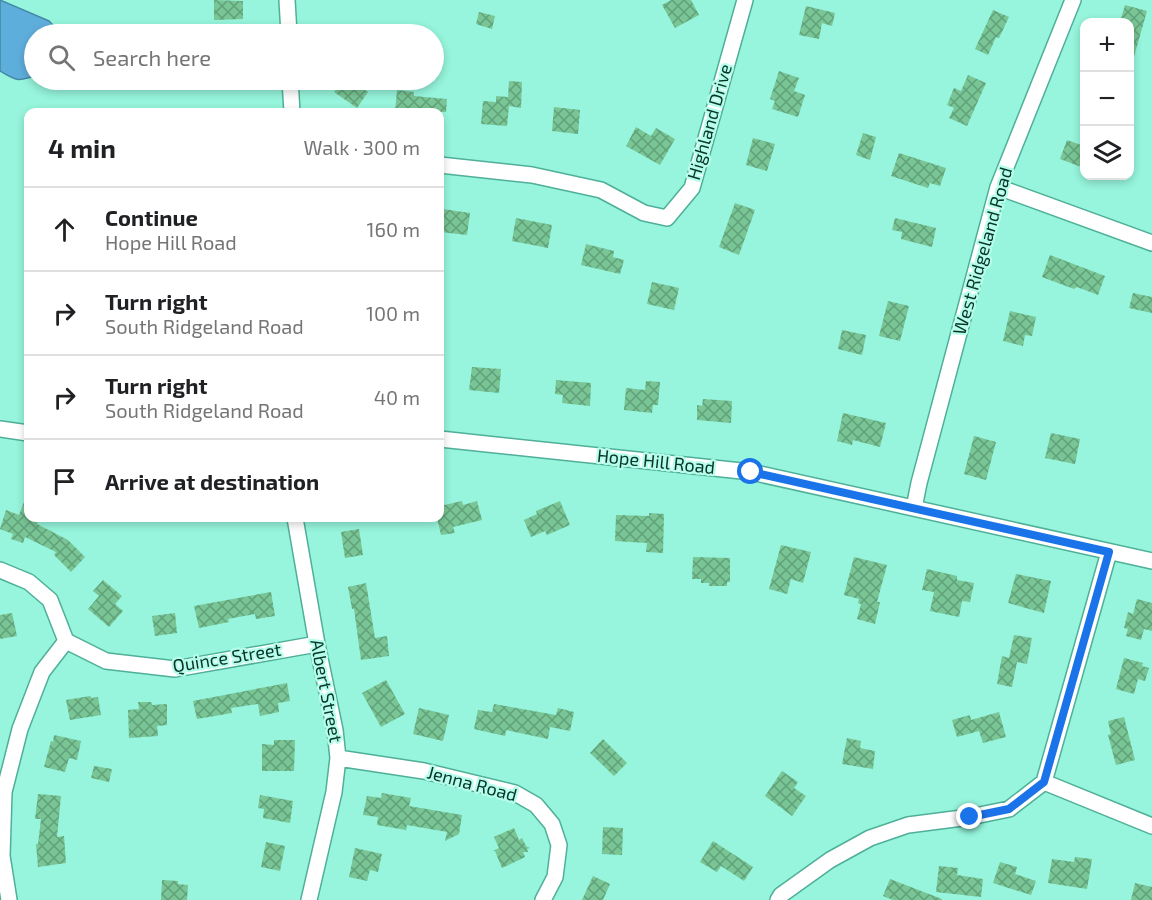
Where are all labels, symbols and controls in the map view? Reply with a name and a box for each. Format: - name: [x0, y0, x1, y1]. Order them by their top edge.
- map controls: [1080, 18, 1134, 180]
- button: +: [1080, 18, 1134, 72]
- search box: [24, 24, 444, 90]
- icon: search: [45, 41, 78, 74]
- text: Search here: [93, 44, 211, 70]
- street label: Highland Drive: [682, 61, 736, 182]
- button: −: [1080, 72, 1134, 126]
- button: layers: [1080, 126, 1134, 180]
- text: 4 min: [48, 132, 116, 163]
- text: Walk · 300 m: [304, 135, 420, 159]
- street label: West Ridgeland Road: [948, 164, 1017, 337]
- text: Continue: [105, 204, 198, 230]
- icon: ahead: [48, 213, 81, 246]
- text: 160 m: [367, 217, 420, 241]
- text: Hope Hill Road: [105, 230, 237, 254]
- text: Turn right: [105, 288, 207, 314]
- icon: right: [48, 297, 81, 330]
- text: 100 m: [366, 301, 420, 325]
- text: South Ridgeland Road: [105, 314, 304, 338]
- text: Turn right: [105, 372, 207, 398]
- icon: right: [48, 381, 81, 414]
- text: 40 m: [374, 385, 420, 409]
- text: South Ridgeland Road: [105, 398, 304, 422]
- street label: Hope Hill Road: [596, 444, 716, 478]
- route start: [737, 458, 763, 484]
- icon: arrive: [48, 465, 81, 498]
- text: Arrive at destination: [105, 468, 319, 494]
- street label: Albert Street: [306, 637, 348, 744]
- street label: Quince Street: [171, 638, 283, 676]
- street label: Jenna Road: [425, 760, 520, 806]
- route end: [956, 803, 982, 829]

